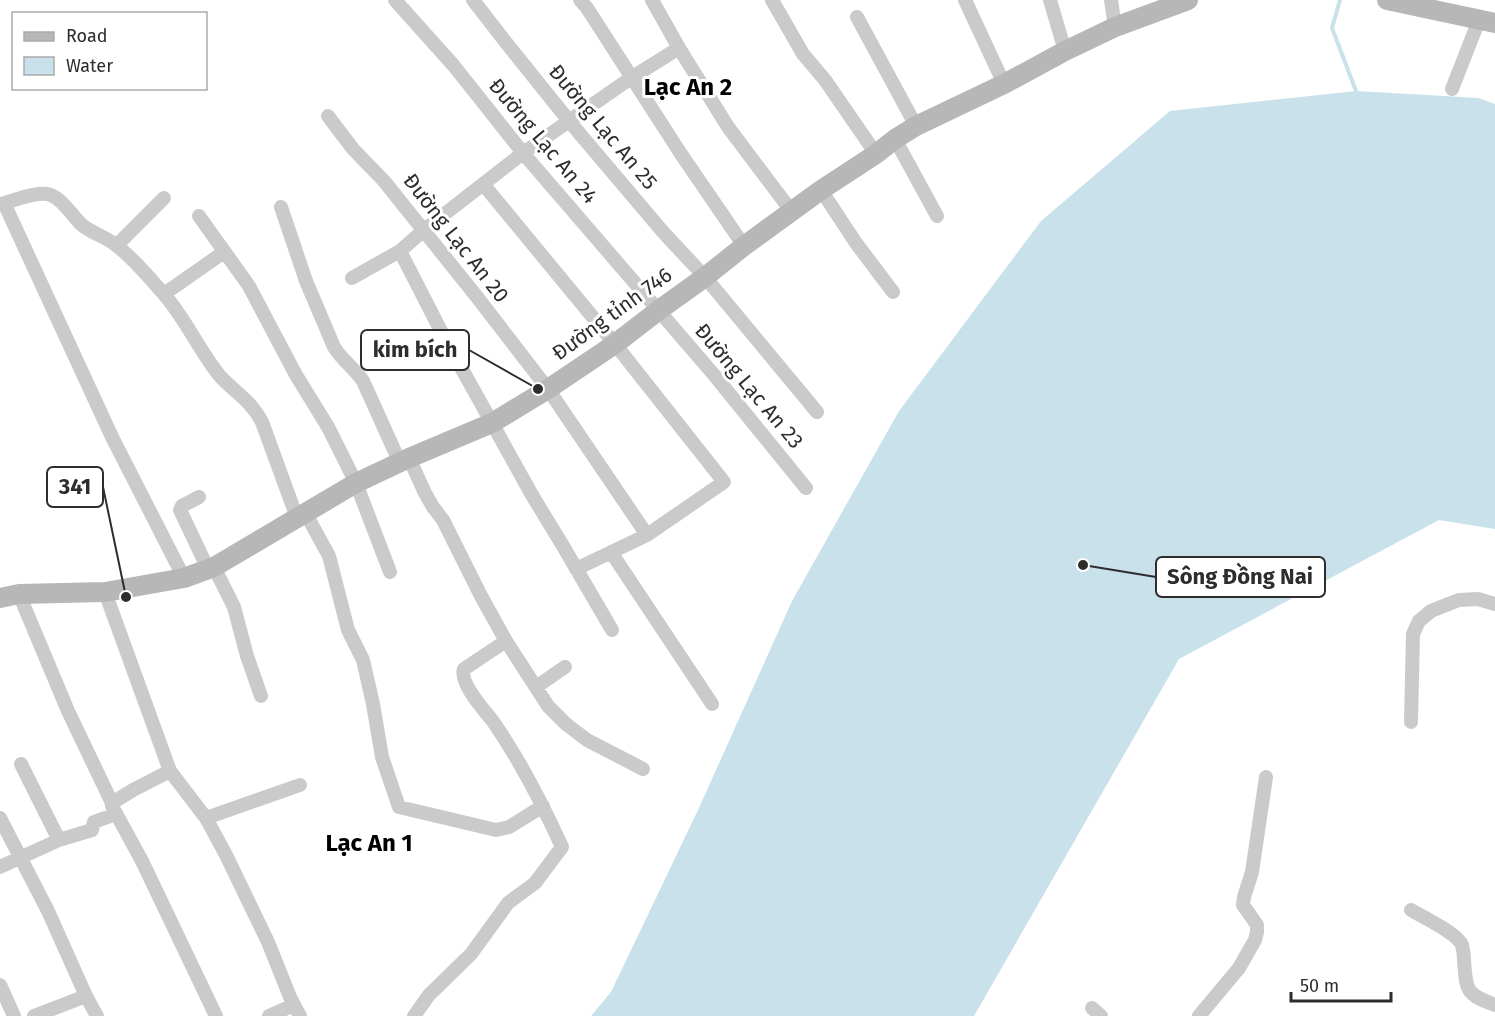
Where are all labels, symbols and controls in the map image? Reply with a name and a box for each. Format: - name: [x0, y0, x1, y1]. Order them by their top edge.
- legend: [12, 12, 207, 90]
- text: Road: [66, 25, 108, 47]
- text: Water: [66, 55, 113, 77]
- street label: Đường Lạc An 25: [543, 59, 663, 195]
- street label: Đường Lạc An 24: [483, 73, 603, 209]
- district label: Lạc An 2: [644, 73, 732, 101]
- street label: Đường Lạc An 20: [398, 168, 514, 308]
- street label: Đường tỉnh 746: [547, 262, 677, 366]
- street label: Đường Lạc An 23: [689, 318, 809, 454]
- callout: kim bích: [361, 330, 469, 370]
- text: kim bích: [373, 336, 457, 363]
- callout: 341: [47, 467, 103, 507]
- text: 341: [58, 473, 91, 500]
- callout: Sông Đồng Nai: [1156, 557, 1325, 597]
- text: Sông Đồng Nai: [1167, 562, 1313, 590]
- district label: Lạc An 1: [325, 829, 413, 857]
- scale bar: [1291, 965, 1392, 1003]
- text: 50 m: [1300, 975, 1339, 997]

